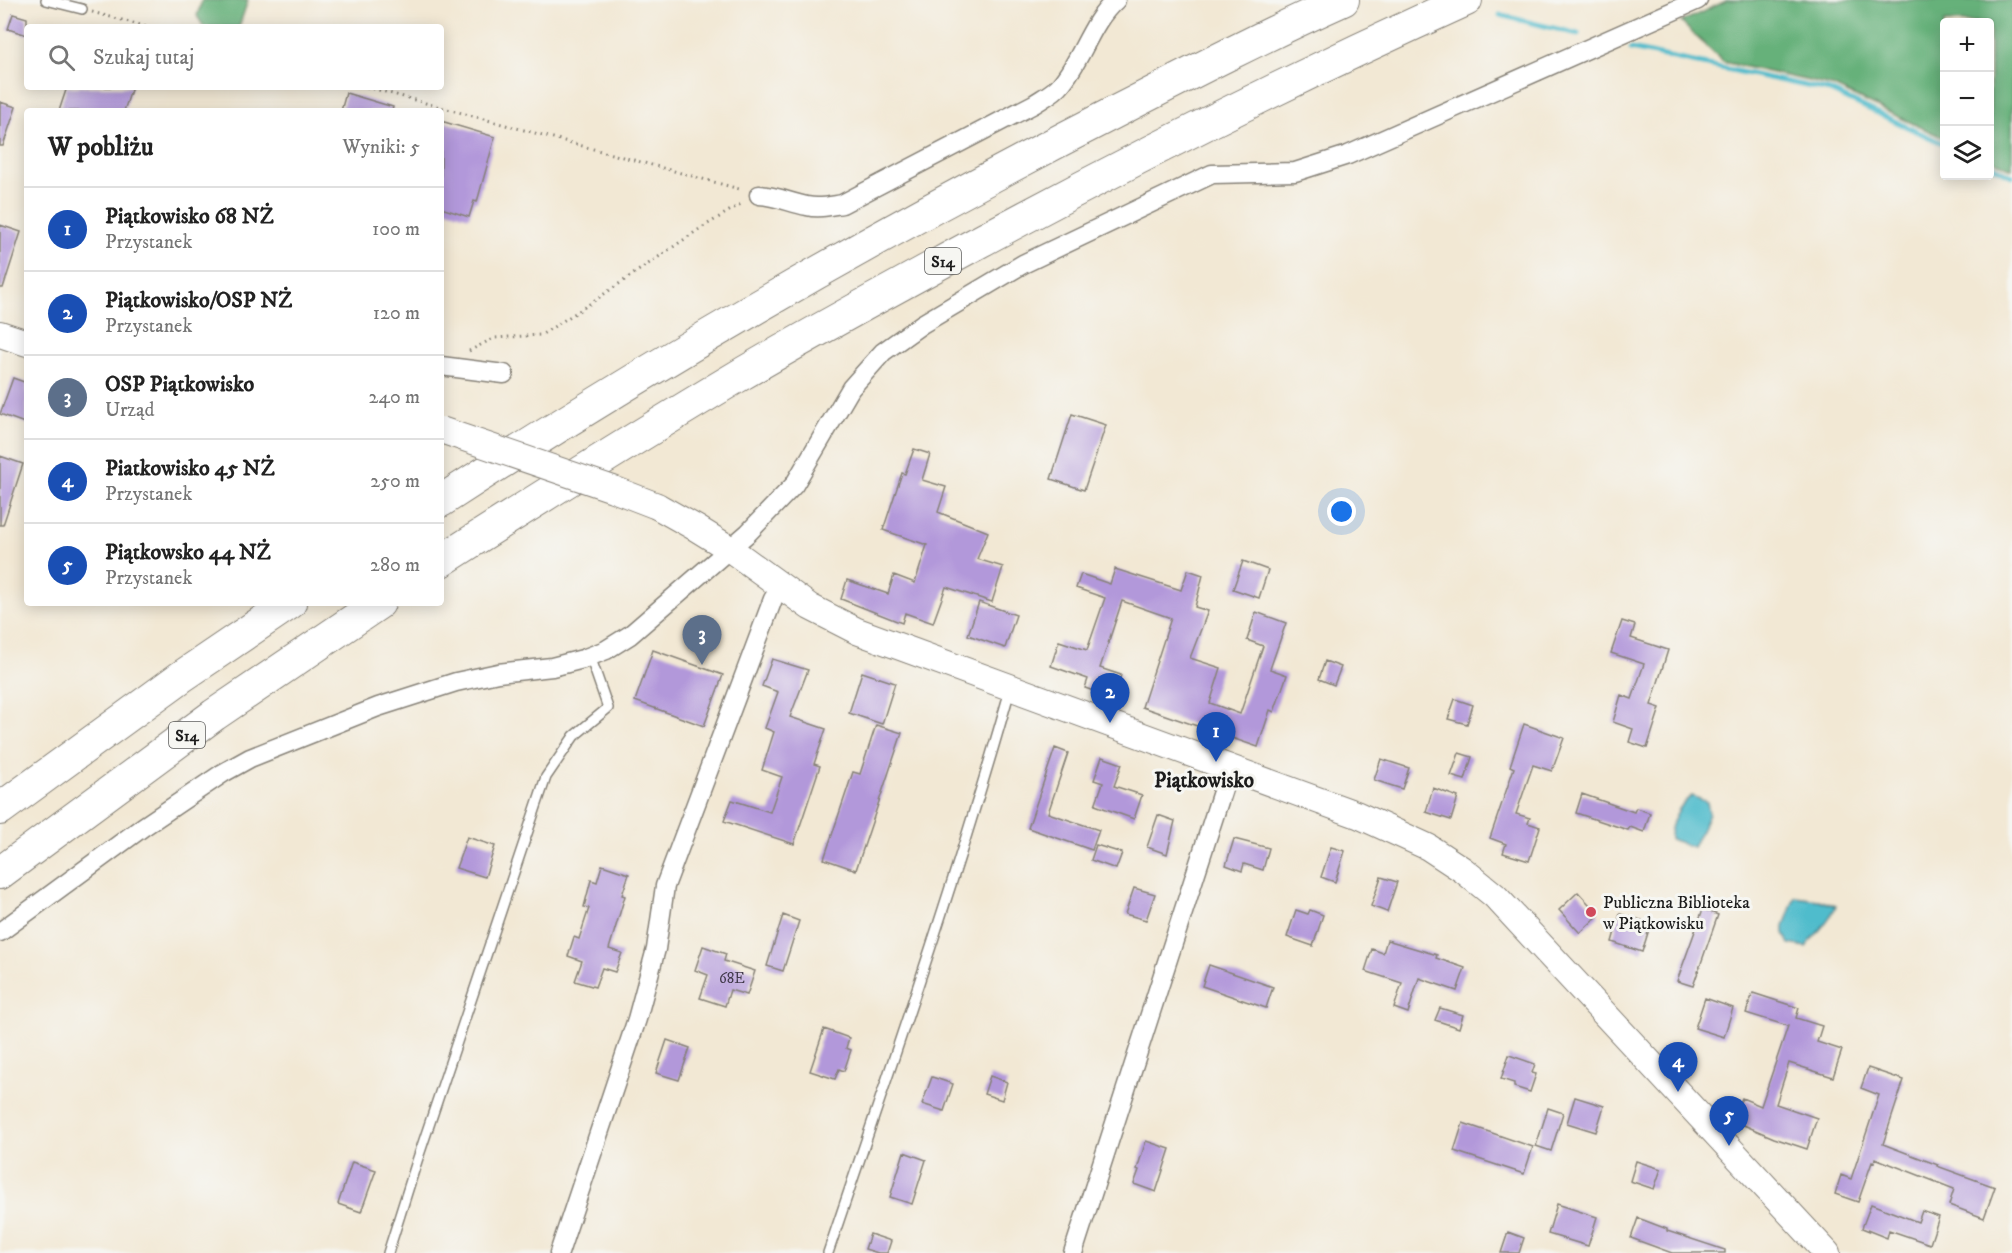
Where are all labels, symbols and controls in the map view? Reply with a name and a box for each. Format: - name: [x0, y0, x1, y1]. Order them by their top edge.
- map controls: [1940, 18, 1994, 180]
- button: +: [1940, 18, 1994, 72]
- search box: [24, 24, 444, 90]
- icon: search: [45, 41, 78, 74]
- text: Szukaj tutaj: [93, 44, 194, 71]
- button: −: [1940, 72, 1994, 126]
- button: layers: [1940, 126, 1994, 180]
- text: W pobliżu: [48, 131, 153, 164]
- text: Wyniki: 5: [343, 135, 420, 160]
- text: Piątkowisko 68 NŻ: [105, 203, 274, 230]
- text: 1: [64, 217, 71, 242]
- text: 100 m: [372, 217, 420, 242]
- text: Przystanek: [105, 230, 192, 255]
- road number: S14: [925, 248, 961, 274]
- text: Piątkowisko/OSP NŻ: [105, 287, 292, 314]
- text: 2: [63, 301, 72, 326]
- text: 120 m: [373, 301, 420, 326]
- text: Przystanek: [105, 314, 192, 339]
- text: OSP Piątkowisko: [105, 371, 254, 398]
- text: 3: [64, 385, 71, 410]
- text: 240 m: [369, 385, 420, 410]
- text: Urząd: [105, 398, 155, 423]
- text: Piatkowisko 45 NŻ: [105, 455, 275, 482]
- text: 4: [62, 469, 73, 494]
- text: 250 m: [370, 469, 420, 494]
- text: Przystanek: [105, 482, 192, 507]
- your location: [1327, 497, 1356, 526]
- text: Piątkowsko 44 NŻ: [105, 539, 271, 566]
- text: 5: [63, 553, 72, 578]
- text: 280 m: [370, 553, 420, 578]
- text: Przystanek: [105, 566, 192, 591]
- pin: 3: [682, 616, 722, 665]
- pin: 2: [1090, 674, 1130, 723]
- pin: 1: [1196, 712, 1236, 762]
- road number: S14: [169, 722, 205, 748]
- district label: Piątkowisko: [1154, 768, 1254, 794]
- place label: Publiczna Biblioteka w Piątkowisku: [1602, 892, 1750, 935]
- marker: Publiczna Biblioteka w Piątkowisku: [1584, 905, 1598, 919]
- house number: 68E: [719, 969, 745, 988]
- pin: 4: [1658, 1042, 1698, 1092]
- pin: 5: [1710, 1096, 1748, 1146]

